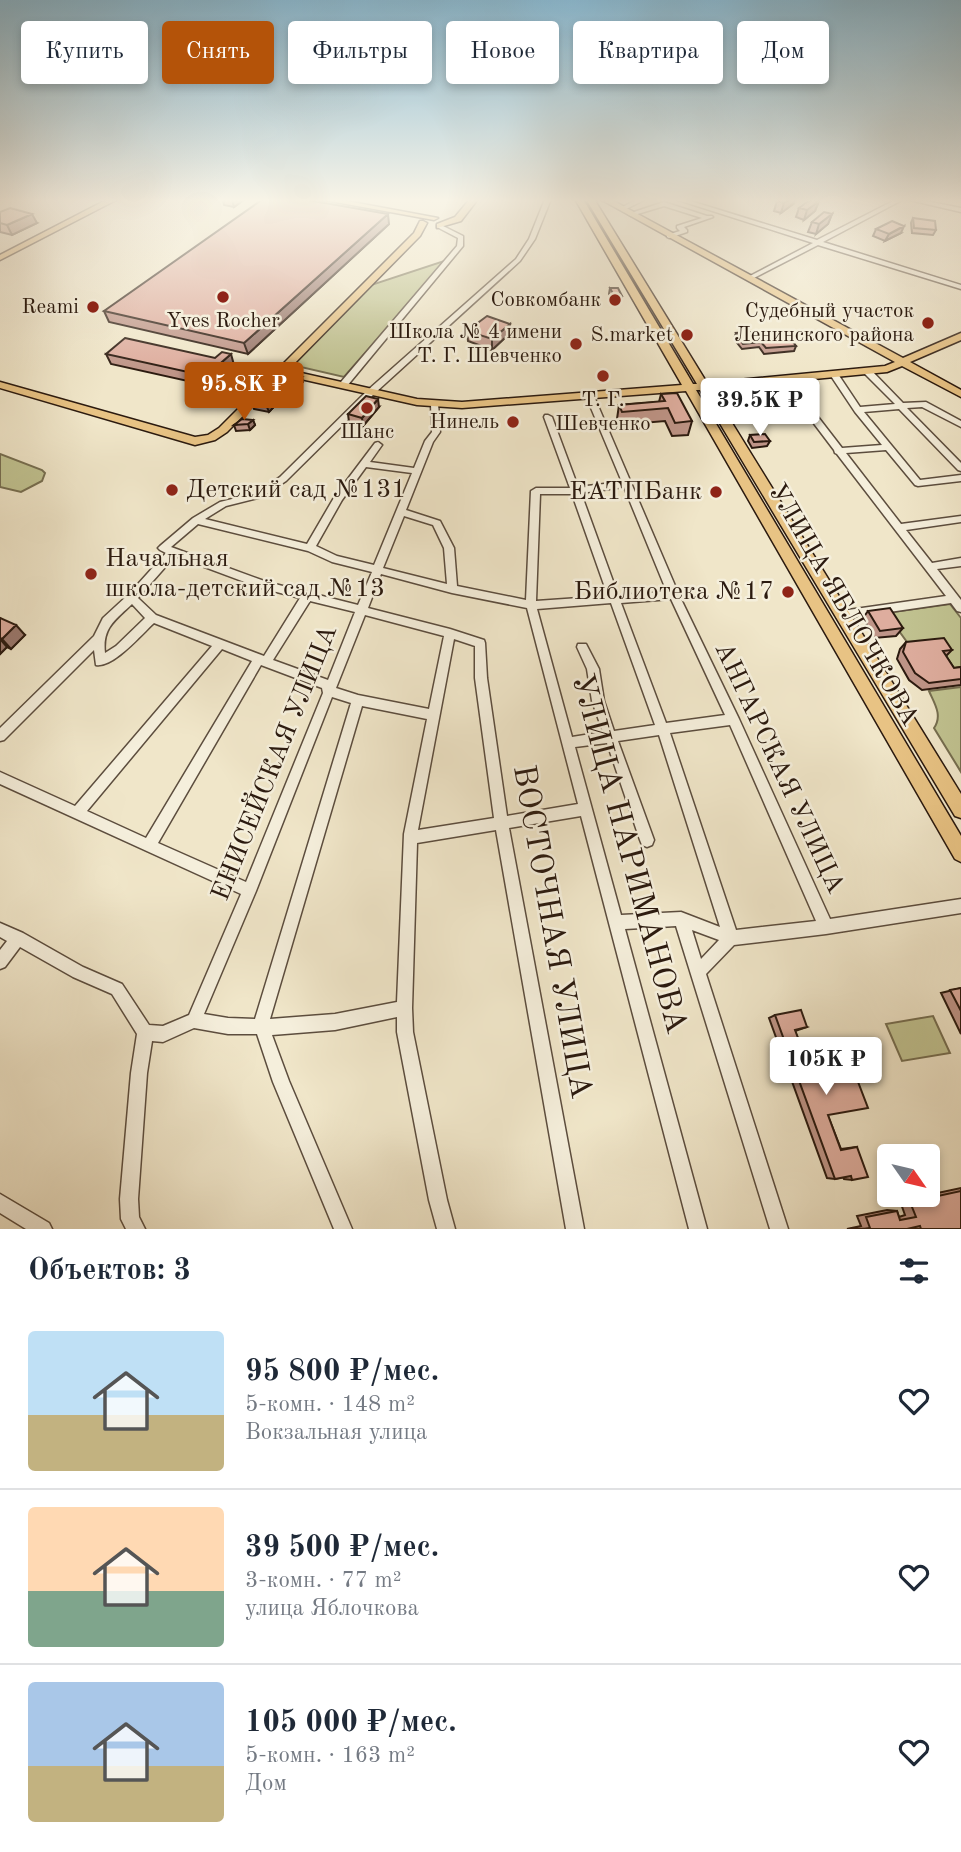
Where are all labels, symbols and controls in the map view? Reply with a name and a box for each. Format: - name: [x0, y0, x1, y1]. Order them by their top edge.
- chip: Купить: [21, 21, 148, 84]
- chip: Снять: [162, 21, 274, 84]
- chip: Фильтры: [288, 21, 432, 84]
- chip: Новое: [446, 21, 559, 84]
- chip: Квартира: [573, 21, 723, 84]
- chip: Дом: [737, 21, 829, 84]
- marker: Yves Rocher: [215, 289, 231, 305]
- place label: Совкомбанк: [491, 290, 601, 311]
- marker: Совкомбанк: [607, 292, 623, 308]
- place label: Reami: [22, 297, 79, 318]
- marker: Reami: [85, 299, 101, 315]
- place label: Судебный участок Ленинского района: [734, 301, 914, 346]
- place label: Yves Rocher: [166, 311, 280, 332]
- marker: Судебный участок Ленинского района: [920, 315, 936, 331]
- place label: Школа № 4 имени Т. Г. Шевченко: [389, 322, 562, 367]
- place label: S.market: [591, 325, 673, 346]
- marker: S.market: [679, 327, 695, 343]
- marker: Школа № 4 имени Т. Г. Шевченко: [568, 336, 584, 352]
- pin: 95.8K ₽: [179, 362, 309, 422]
- marker: Т. Г. Шевченко: [595, 368, 611, 384]
- text: 95.8K ₽: [201, 373, 287, 396]
- pin: 39.5K ₽: [695, 378, 825, 438]
- text: 39.5K ₽: [717, 389, 803, 412]
- place label: Т. Г. Шевченко: [555, 390, 651, 435]
- marker: Шанс: [359, 400, 375, 416]
- place label: Нинель: [430, 412, 499, 433]
- marker: Нинель: [505, 414, 521, 430]
- place label: Шанс: [340, 422, 394, 443]
- place label: Детский сад №131: [186, 477, 406, 503]
- place label: ЕАТПБанк: [569, 479, 702, 505]
- street label: УЛИЦА ЯБЛОЧКОВА: [763, 479, 923, 731]
- marker: Детский сад №131: [164, 482, 180, 498]
- marker: ЕАТПБанк: [708, 484, 724, 500]
- place label: Начальная школа-детский сад №13: [105, 546, 385, 602]
- marker: Начальная школа-детский сад №13: [83, 566, 99, 582]
- place label: Библиотека №17: [573, 579, 774, 605]
- marker: Библиотека №17: [780, 584, 796, 600]
- street label: ЕНИСЕЙСКАЯ УЛИЦА: [203, 619, 342, 905]
- street label: АНГАРСКАЯ УЛИЦА: [709, 639, 849, 898]
- street label: УЛИЦА НАРИМАНОВА: [565, 671, 691, 1037]
- street label: ВОСТОЧНАЯ УЛИЦА: [506, 763, 596, 1101]
- pin: 105K ₽: [769, 1038, 883, 1097]
- text: 105K ₽: [786, 1048, 866, 1071]
- north arrow: [877, 1144, 940, 1208]
- map controls: [877, 1144, 940, 1207]
- icon: filters: [895, 1252, 933, 1290]
- text: Объектов: 3: [28, 1256, 191, 1286]
- text: 95 800 ₽/мес.: [245, 1357, 439, 1387]
- icon: home: [84, 1359, 168, 1443]
- icon: heart: [895, 1382, 933, 1420]
- text: 5-комн. · 148 m²: [245, 1393, 415, 1416]
- text: Вокзальная улица: [245, 1421, 427, 1444]
- text: 39 500 ₽/мес.: [245, 1533, 439, 1563]
- icon: home: [84, 1535, 168, 1619]
- icon: heart: [895, 1558, 933, 1596]
- text: 3-комн. · 77 m²: [245, 1569, 402, 1592]
- text: улица Яблочкова: [245, 1597, 419, 1620]
- text: 105 000 ₽/мес.: [245, 1708, 457, 1738]
- icon: home: [84, 1710, 168, 1794]
- icon: heart: [895, 1733, 933, 1771]
- text: 5-комн. · 163 m²: [245, 1744, 415, 1767]
- text: Дом: [245, 1772, 287, 1795]

